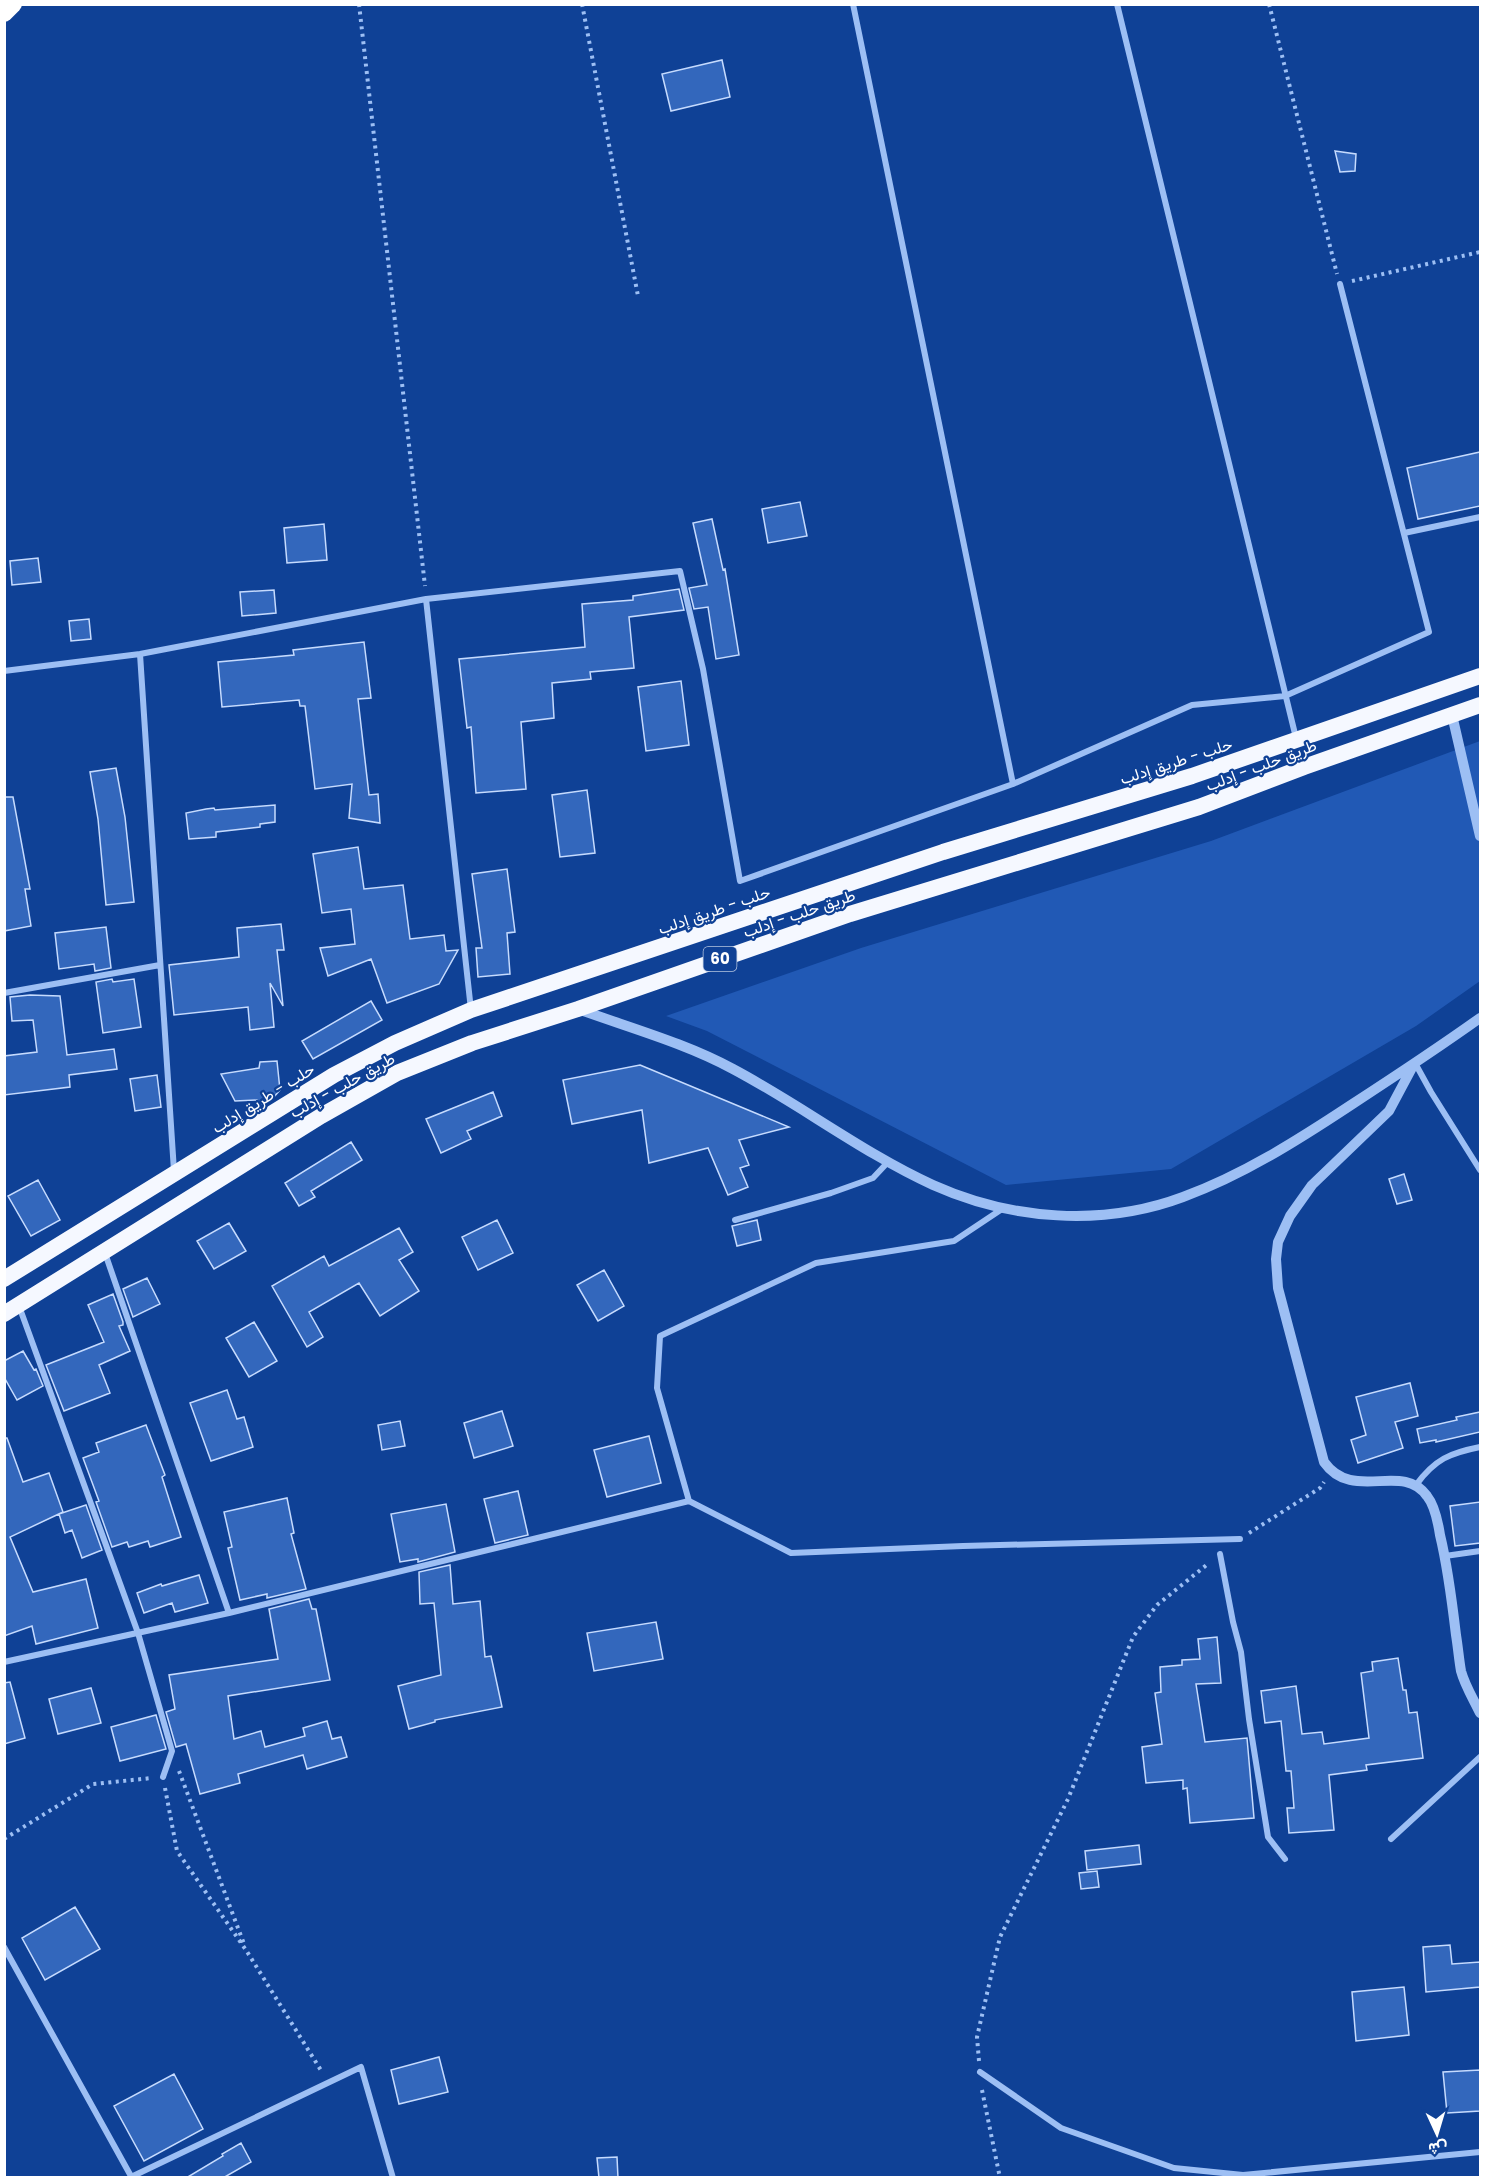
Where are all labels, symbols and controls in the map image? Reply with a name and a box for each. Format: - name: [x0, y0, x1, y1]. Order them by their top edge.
- street label: حلب - طريق إدلب: [1117, 732, 1236, 791]
- street label: طريق حلب - إدلب: [1202, 734, 1320, 797]
- street label: حلب - طريق إدلب: [655, 880, 774, 940]
- street label: طريق حلب - إدلب: [740, 884, 858, 943]
- road number: 60: [704, 947, 736, 971]
- street label: طريق حلب - إدلب: [285, 1047, 399, 1124]
- street label: حلب - طريق إدلب: [208, 1058, 319, 1139]
- north arrow: [1407, 2104, 1467, 2164]
- text: ش: [1428, 2136, 1448, 2161]

